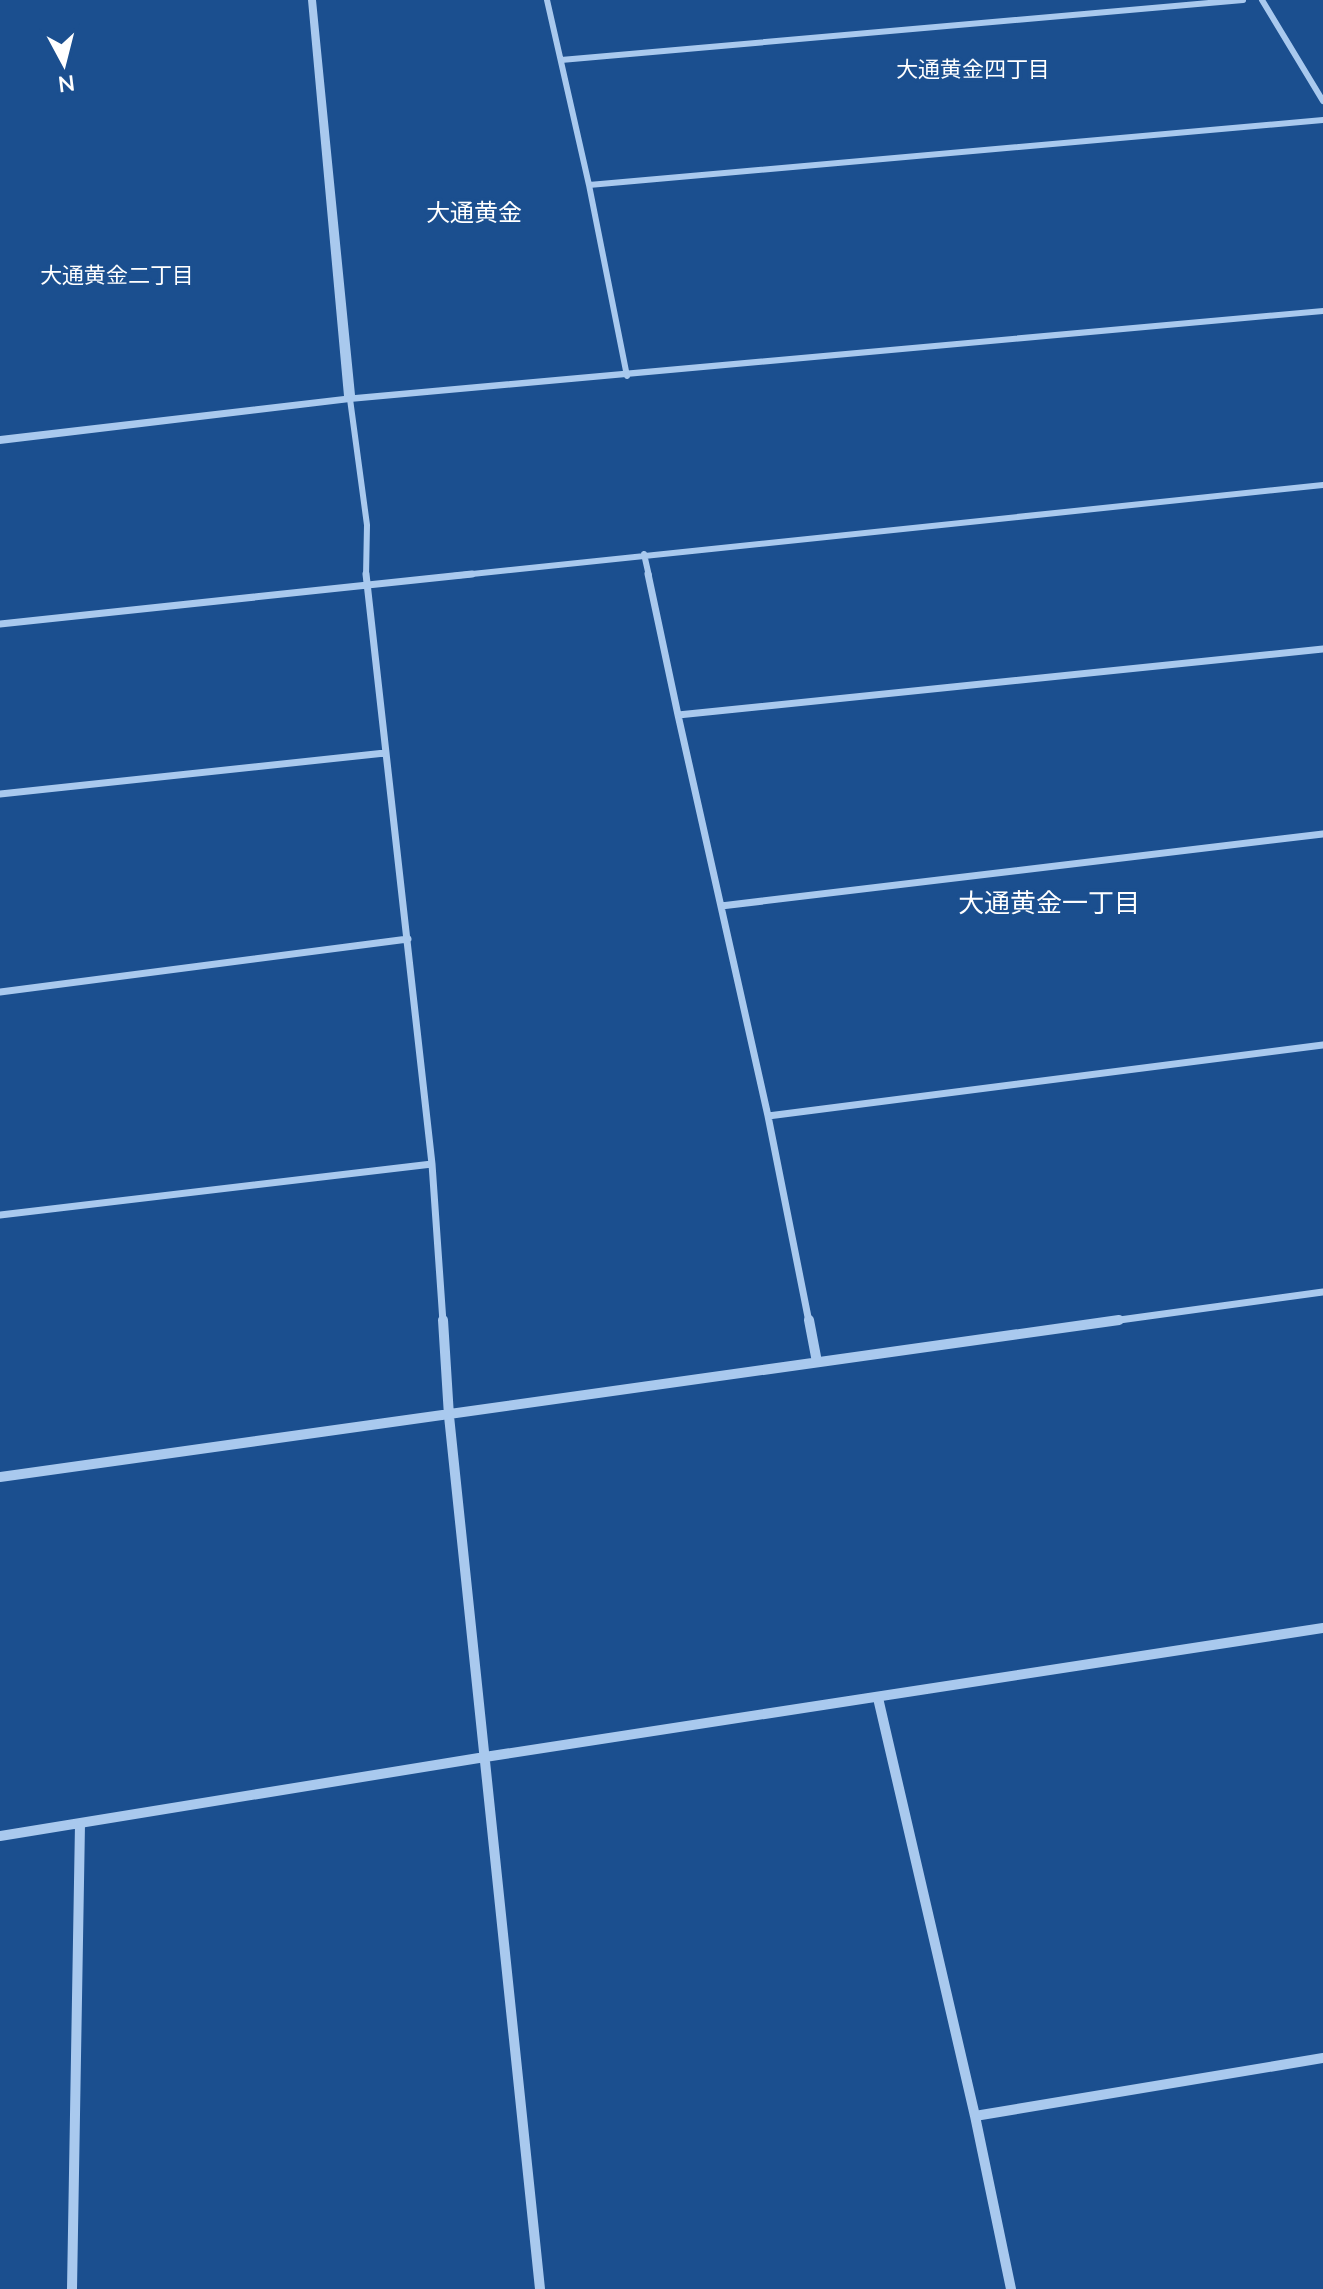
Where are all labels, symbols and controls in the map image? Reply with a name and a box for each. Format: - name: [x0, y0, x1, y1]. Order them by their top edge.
- north arrow: [24, 24, 104, 104]
- district label: 大通黄金四丁目: [896, 55, 1050, 83]
- text: N: [56, 69, 76, 99]
- district label: 大通黄金: [426, 197, 522, 227]
- district label: 大通黄金二丁目: [40, 261, 194, 289]
- district label: 大通黄金一丁目: [958, 886, 1140, 919]

